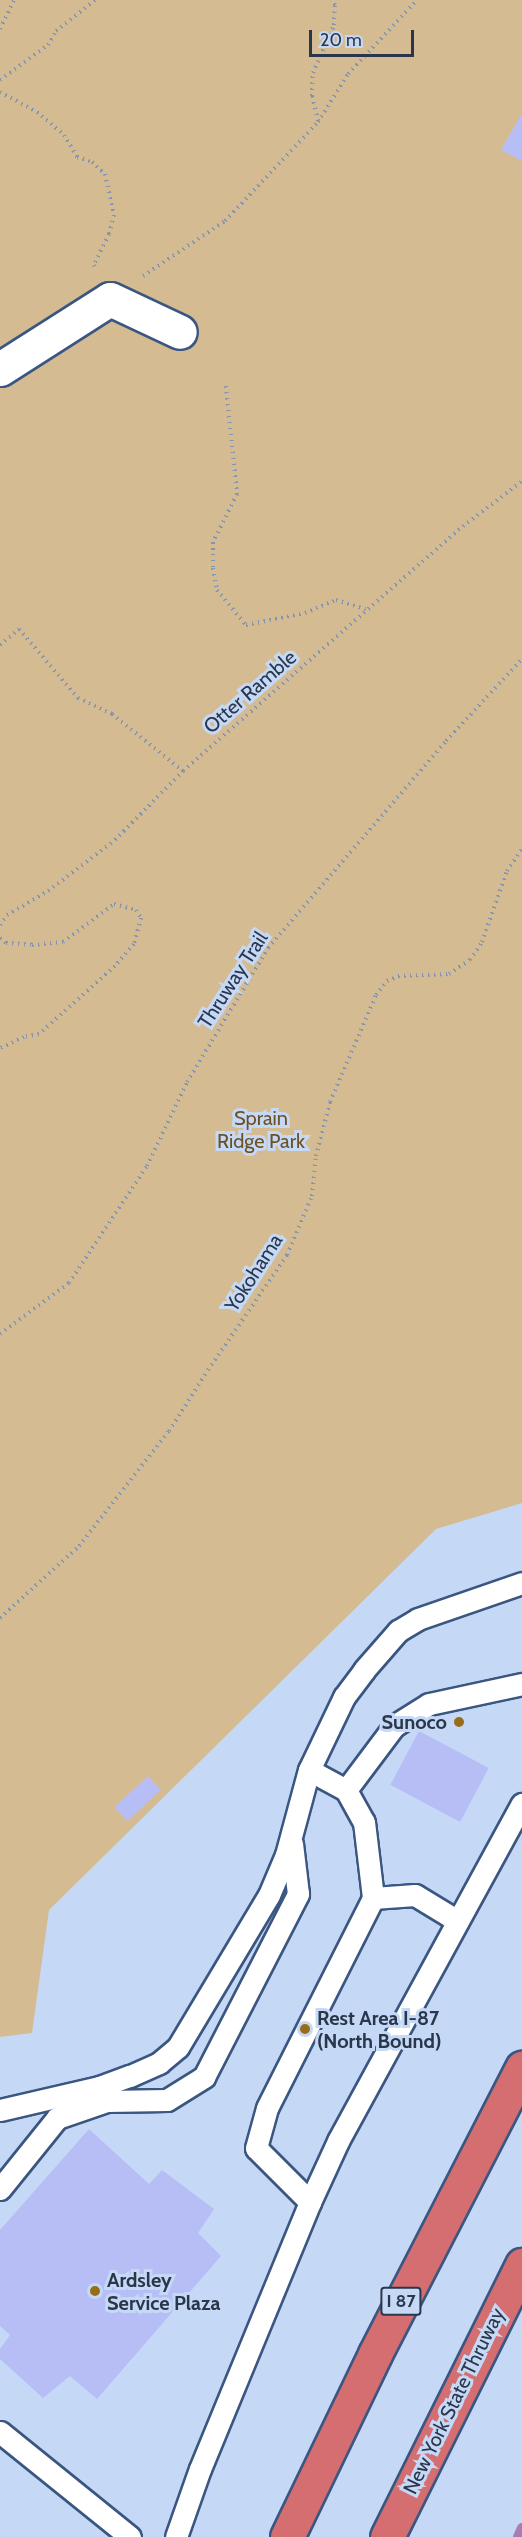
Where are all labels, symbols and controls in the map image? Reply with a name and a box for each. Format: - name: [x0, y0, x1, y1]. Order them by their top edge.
- scale bar: [312, 18, 417, 56]
- text: 20 m: [320, 29, 362, 51]
- street label: Otter Ramble: [199, 645, 301, 739]
- street label: Thruway Trail: [193, 927, 273, 1033]
- park label: Sprain Ridge Park: [217, 1107, 305, 1154]
- street label: Yokohama: [220, 1230, 288, 1316]
- place label: Sunoco: [382, 1710, 447, 1734]
- marker: Sunoco: [452, 1715, 466, 1729]
- place label: Rest Area I-87 (North Bound): [317, 2006, 442, 2053]
- marker: Rest Area I-87 (North Bound): [298, 2022, 312, 2036]
- place label: Ardsley Service Plaza: [107, 2268, 220, 2315]
- marker: Ardsley Service Plaza: [88, 2284, 102, 2298]
- road number: I 87: [380, 2286, 422, 2316]
- street label: New York State Thruway: [398, 2304, 510, 2498]

